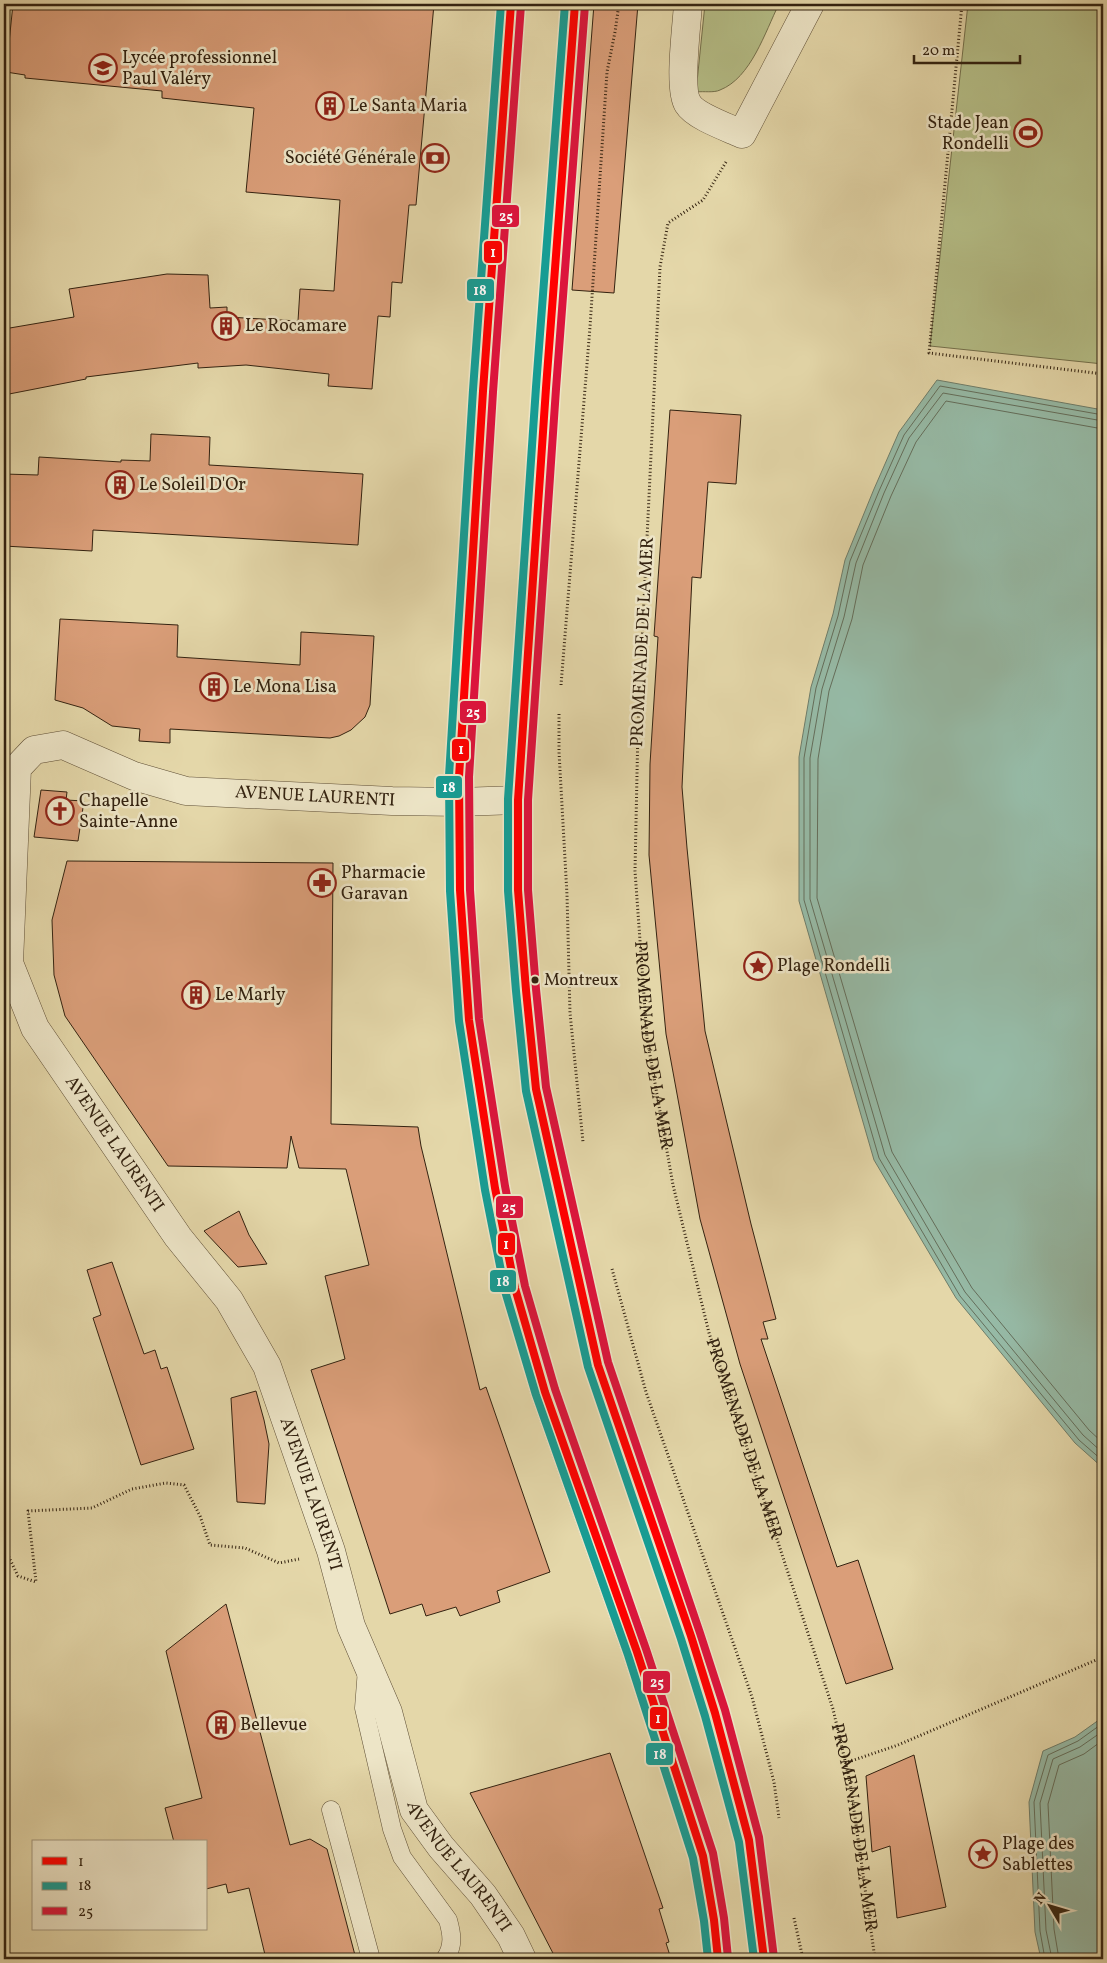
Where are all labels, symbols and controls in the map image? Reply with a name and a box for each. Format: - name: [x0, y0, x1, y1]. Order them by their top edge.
- scale bar: [914, 32, 1021, 64]
- text: 20 m: [922, 41, 955, 62]
- place label: Lycée professionnel Paul Valéry: [122, 46, 277, 92]
- school or university icon: Lycée professionnel Paul Valéry: [88, 53, 118, 83]
- building icon: Le Santa Maria: [315, 91, 345, 121]
- place label: Le Santa Maria: [349, 94, 467, 119]
- place label: Stade Jean Rondelli: [927, 111, 1009, 157]
- sports icon: Stade Jean Rondelli: [1013, 118, 1043, 148]
- bank icon: Société Générale: [420, 143, 450, 173]
- place label: Société Générale: [285, 146, 416, 171]
- line badge: 25: [491, 204, 520, 228]
- text: 25: [499, 208, 513, 227]
- line badge: 1: [483, 240, 503, 264]
- text: 1: [490, 244, 496, 263]
- line badge: 18: [466, 278, 495, 302]
- text: 18: [473, 282, 487, 301]
- building icon: Le Rocamare: [211, 311, 241, 341]
- place label: Le Rocamare: [245, 314, 347, 339]
- building icon: Le Soleil D'Or: [105, 470, 135, 500]
- place label: Le Soleil D'Or: [139, 473, 246, 498]
- street label: PROMENADE DE LA MER: [625, 536, 661, 748]
- building icon: Le Mona Lisa: [199, 672, 229, 702]
- place label: Le Mona Lisa: [233, 675, 337, 700]
- line badge: 25: [459, 700, 487, 724]
- text: 25: [466, 704, 480, 723]
- line badge: 1: [451, 738, 470, 762]
- text: 1: [458, 741, 464, 760]
- line badge: 18: [435, 775, 463, 799]
- text: 18: [442, 779, 456, 798]
- street label: AVENUE LAURENTI: [234, 780, 396, 814]
- place label: Chapelle Sainte-Anne: [79, 789, 178, 835]
- church icon: Chapelle Sainte-Anne: [45, 796, 75, 826]
- place label: Pharmacie Garavan: [341, 861, 426, 907]
- pharmacy icon: Pharmacie Garavan: [307, 868, 337, 898]
- street label: PROMENADE DE LA MER: [628, 940, 679, 1152]
- place icon: Plage Rondelli: [743, 951, 773, 981]
- place label: Plage Rondelli: [777, 954, 890, 979]
- place label: Montreux: [544, 969, 618, 992]
- marker: Montreux: [530, 975, 540, 985]
- building icon: Le Marly: [181, 980, 211, 1010]
- place label: Le Marly: [215, 983, 286, 1008]
- street label: AVENUE LAURENTI: [59, 1071, 170, 1217]
- line badge: 25: [495, 1195, 524, 1219]
- text: 25: [502, 1199, 516, 1218]
- line badge: 1: [497, 1232, 516, 1256]
- text: 1: [503, 1236, 509, 1255]
- line badge: 18: [489, 1269, 517, 1293]
- text: 18: [496, 1273, 510, 1292]
- street label: PROMENADE DE LA MER: [699, 1335, 789, 1543]
- street label: AVENUE LAURENTI: [273, 1414, 348, 1573]
- line badge: 25: [642, 1670, 671, 1694]
- text: 25: [650, 1674, 664, 1693]
- line badge: 1: [649, 1706, 668, 1730]
- building icon: Bellevue: [206, 1710, 236, 1740]
- text: 1: [655, 1710, 661, 1729]
- place label: Bellevue: [240, 1713, 307, 1738]
- street label: PROMENADE DE LA MER: [824, 1721, 883, 1933]
- line badge: 18: [645, 1742, 674, 1766]
- text: 18: [653, 1746, 667, 1765]
- street label: AVENUE LAURENTI: [400, 1799, 517, 1937]
- place label: Plage des Sablettes: [1002, 1832, 1075, 1878]
- place icon: Plage des Sablettes: [968, 1839, 998, 1869]
- legend: [32, 1840, 208, 1930]
- text: 1: [78, 1852, 84, 1873]
- text: 18: [78, 1876, 91, 1897]
- north arrow: [1024, 1880, 1074, 1930]
- text: N: [1030, 1889, 1052, 1909]
- text: 25: [78, 1902, 93, 1923]

